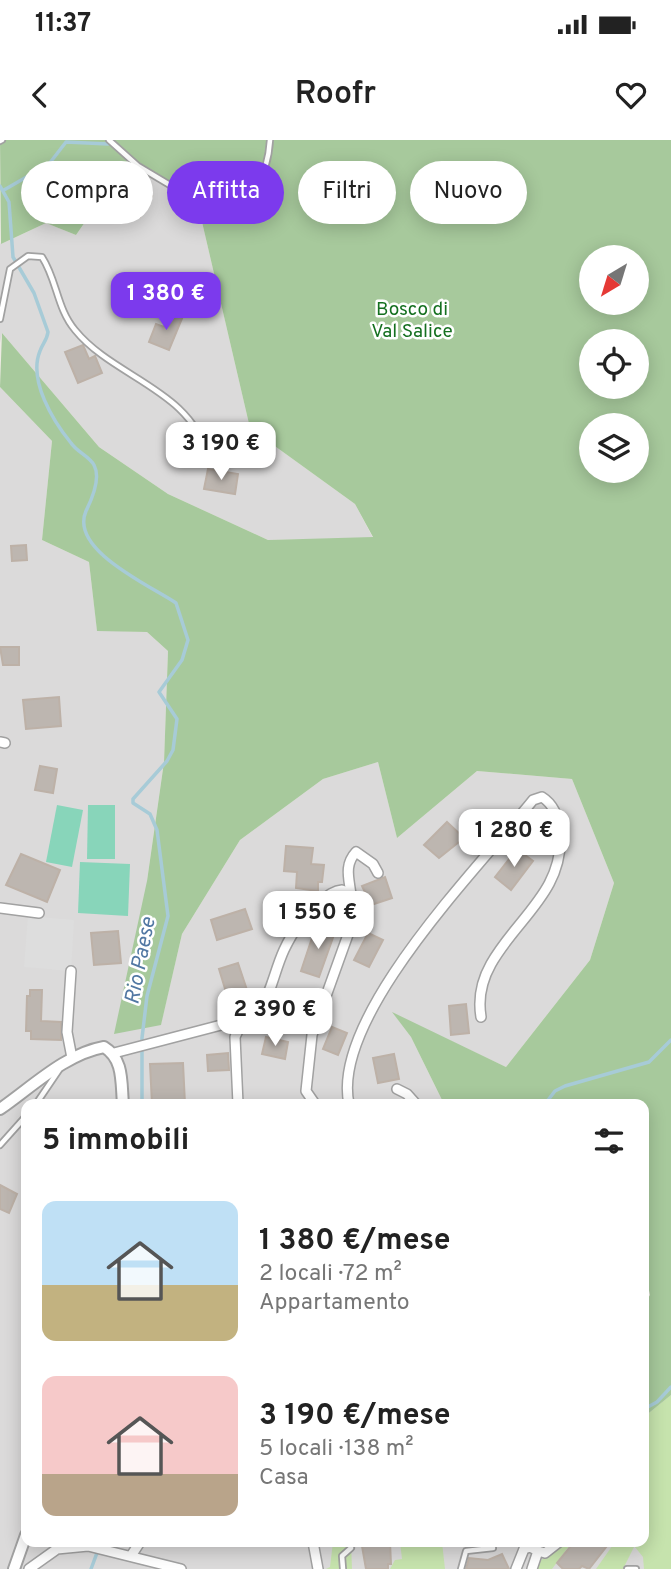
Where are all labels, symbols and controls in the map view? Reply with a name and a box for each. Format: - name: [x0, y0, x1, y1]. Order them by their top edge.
- text: 11:37: [35, 8, 91, 41]
- text: Roofr: [295, 75, 376, 115]
- icon: back: [21, 76, 59, 114]
- icon: heart: [612, 76, 650, 114]
- chip: Compra: [21, 161, 153, 224]
- chip: Affitta: [167, 161, 284, 224]
- chip: Filtri: [298, 161, 396, 224]
- chip: Nuovo: [410, 161, 527, 224]
- north arrow: [579, 245, 649, 315]
- map controls: [579, 245, 649, 483]
- pin: 1 380 €: [101, 272, 231, 332]
- text: 1 380 €: [127, 280, 205, 309]
- park label: Bosco di Val Salice: [371, 298, 453, 344]
- button: locate: [579, 329, 649, 399]
- button: layers: [579, 413, 649, 483]
- pin: 3 190 €: [156, 422, 286, 482]
- text: 3 190 €: [182, 430, 260, 459]
- pin: 1 280 €: [449, 810, 579, 869]
- text: 1 280 €: [475, 817, 553, 846]
- pin: 1 550 €: [253, 892, 383, 951]
- text: 1 550 €: [279, 899, 357, 928]
- water label: Rio Paese: [119, 914, 163, 1007]
- pin: 2 390 €: [210, 988, 340, 1048]
- text: 2 390 €: [233, 996, 317, 1025]
- icon: filters: [590, 1122, 628, 1160]
- text: 5 immobili: [42, 1123, 189, 1160]
- text: 1 380 €/mese: [259, 1223, 450, 1260]
- icon: home: [98, 1229, 182, 1313]
- text: 2 locali · 72 m²: [259, 1260, 402, 1289]
- text: Appartamento: [259, 1289, 410, 1318]
- text: 3 190 €/mese: [259, 1398, 451, 1435]
- icon: home: [98, 1404, 182, 1488]
- text: 5 locali · 138 m²: [259, 1435, 414, 1464]
- text: Casa: [259, 1464, 309, 1493]

